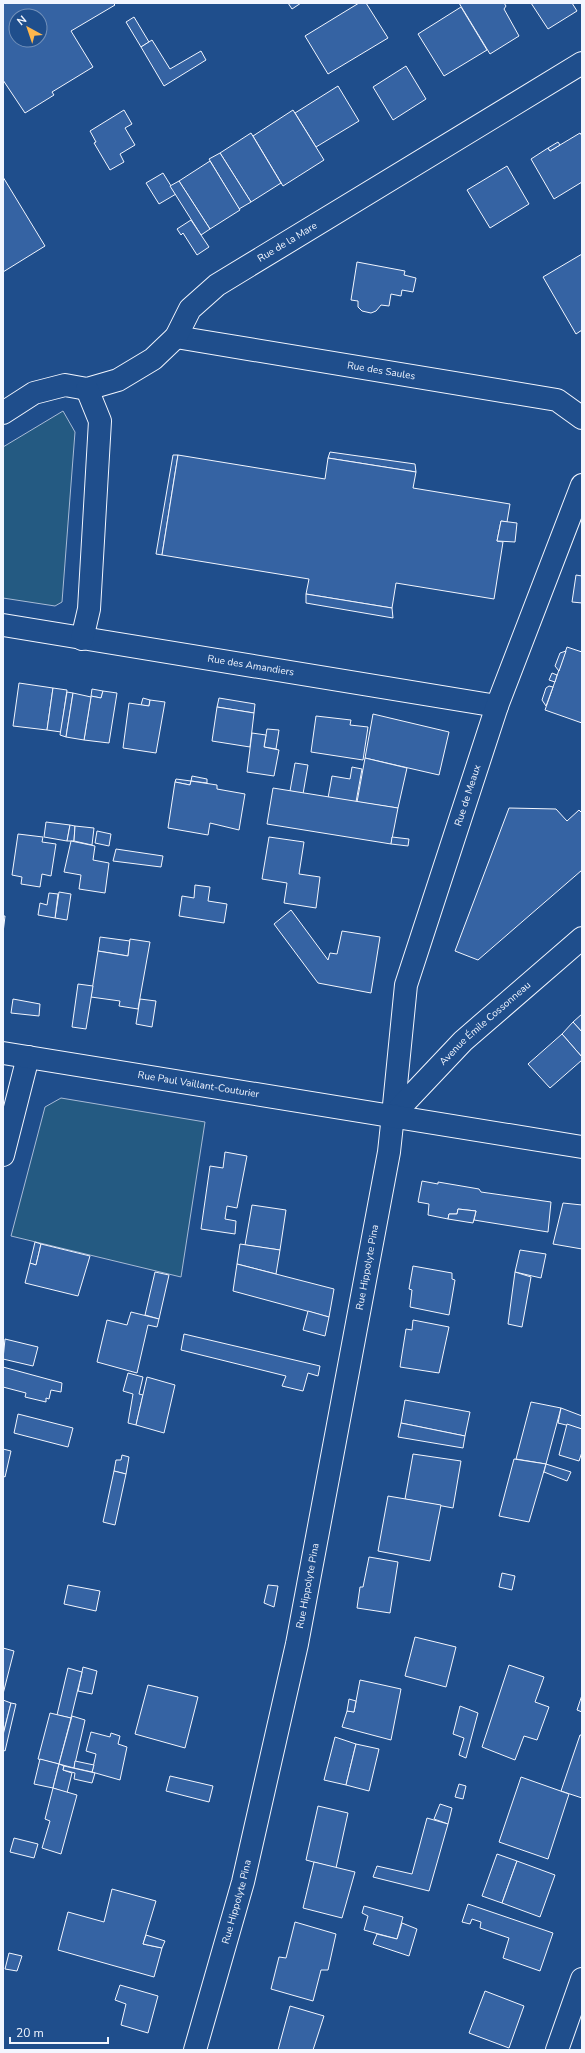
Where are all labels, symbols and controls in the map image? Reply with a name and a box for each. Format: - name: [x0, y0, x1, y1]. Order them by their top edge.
- north arrow: [8, 8, 48, 48]
- text: N: [14, 12, 30, 29]
- street label: Rue de la Mare: [255, 219, 320, 266]
- street label: Rue des Saules: [346, 358, 417, 383]
- street label: Rue des Amandiers: [206, 652, 295, 680]
- street label: Rue de Meaux: [451, 762, 485, 828]
- street label: Avenue Émile Cossonneau: [436, 978, 534, 1069]
- street label: Rue Paul Vaillant-Couturier: [137, 1068, 261, 1102]
- street label: Rue Hippolyte Pina: [353, 1223, 382, 1311]
- street label: Rue Hippolyte Pina: [293, 1542, 323, 1630]
- street label: Rue Hippolyte Pina: [219, 1858, 255, 1945]
- scale bar: [10, 2019, 108, 2045]
- text: 20 m: [16, 2025, 44, 2041]

